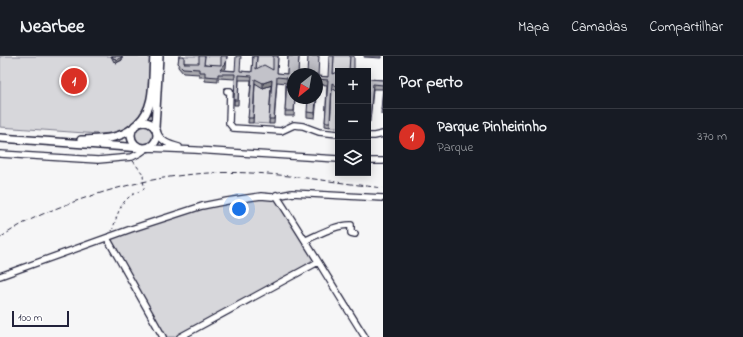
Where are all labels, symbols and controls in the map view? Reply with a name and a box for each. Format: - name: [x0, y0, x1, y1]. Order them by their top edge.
- text: Nearbee: [20, 14, 85, 41]
- text: Mapa: [518, 17, 549, 38]
- text: Camadas: [571, 17, 628, 38]
- text: Compartilhar: [650, 17, 723, 38]
- pin: 1: [61, 66, 87, 96]
- north arrow: [287, 68, 323, 104]
- map controls: [335, 68, 371, 176]
- button: +: [335, 68, 371, 104]
- text: Por perto: [399, 70, 463, 95]
- button: −: [335, 104, 371, 140]
- text: Parque Pinheirinho: [437, 116, 547, 138]
- text: 1: [410, 127, 414, 146]
- text: 370 m: [697, 127, 727, 146]
- text: Parque: [437, 138, 473, 157]
- button: layers: [335, 140, 371, 176]
- your location: [229, 199, 249, 219]
- scale bar: [12, 309, 69, 328]
- text: 100 m: [18, 310, 42, 326]

